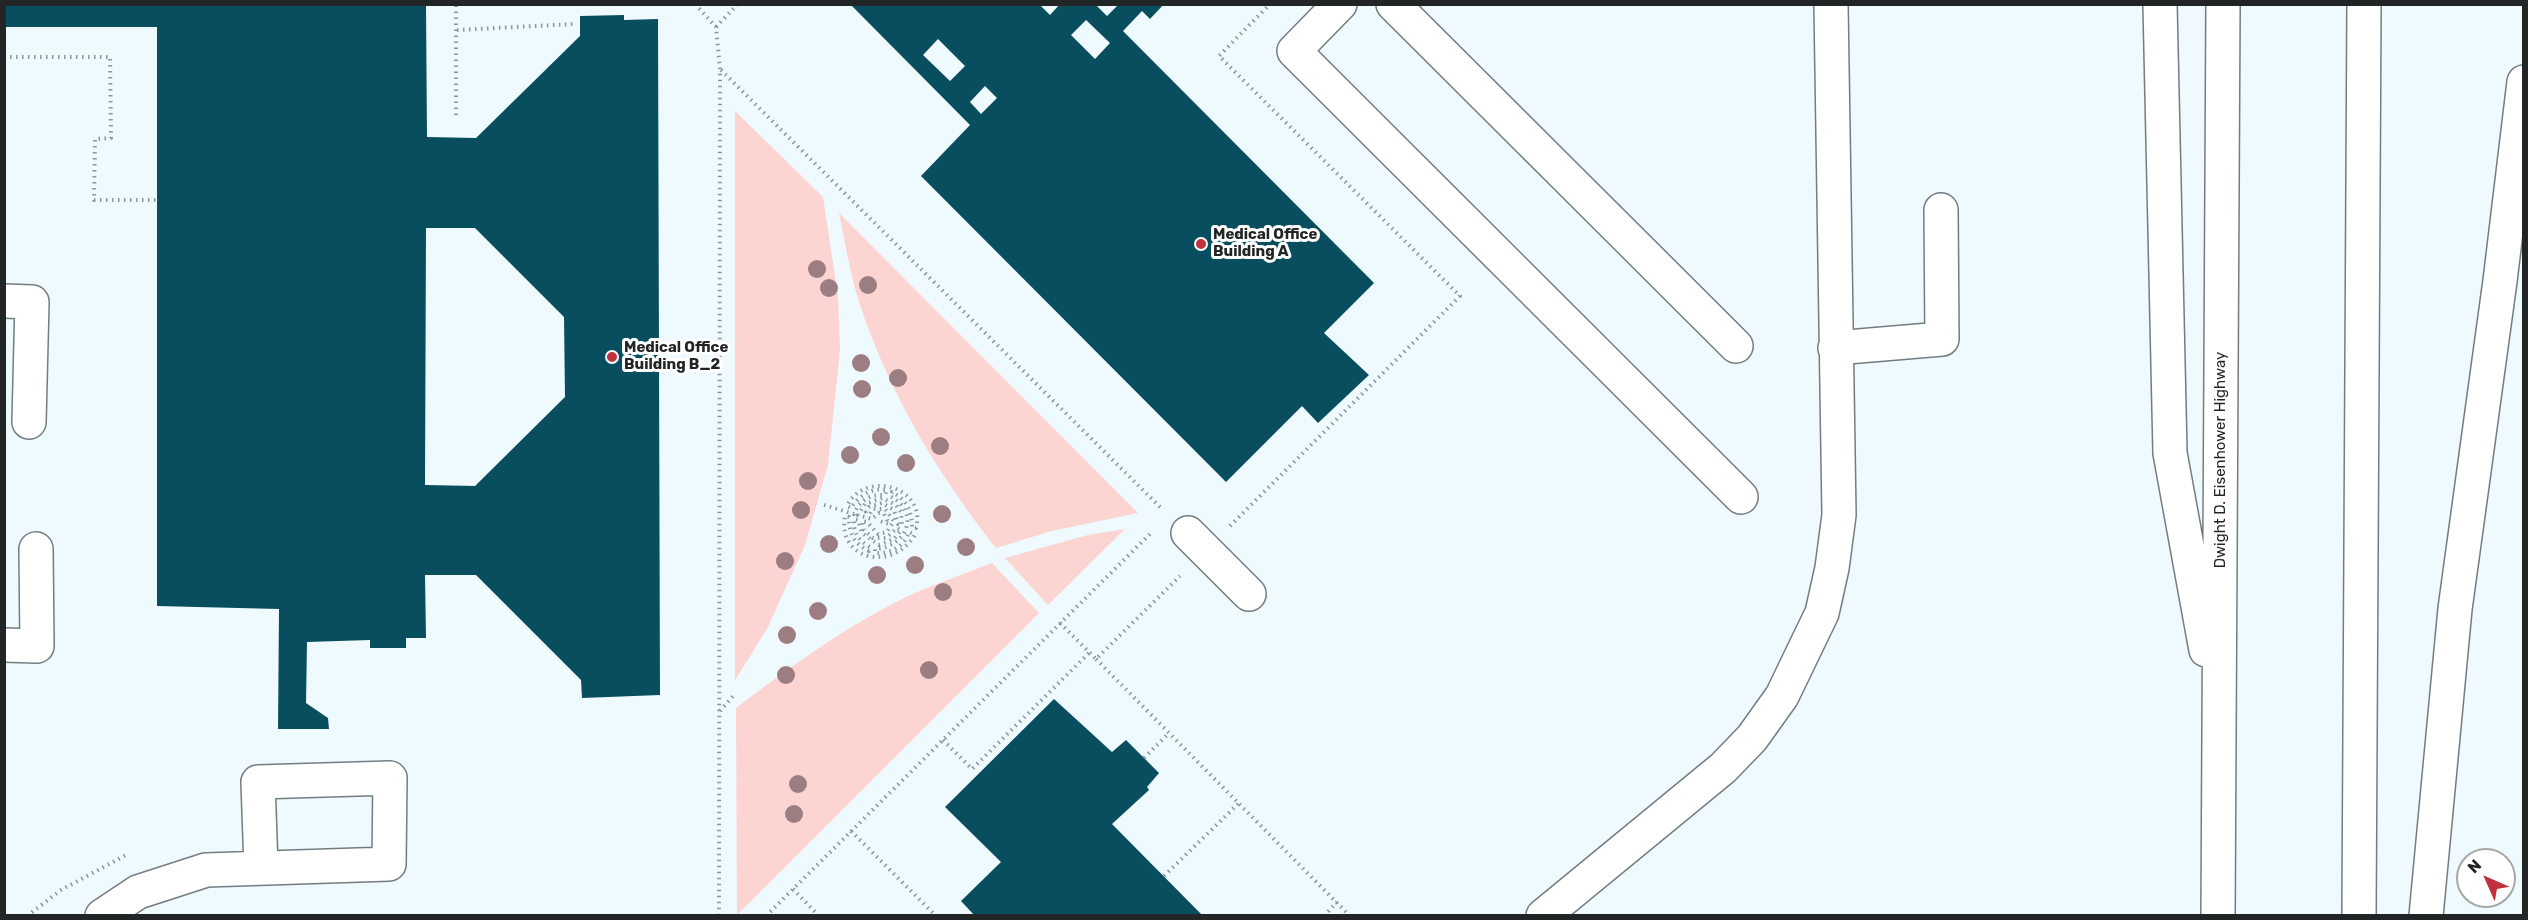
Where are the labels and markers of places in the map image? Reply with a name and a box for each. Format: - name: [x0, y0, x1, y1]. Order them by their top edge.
- place label: Medical Office Building A: [1213, 226, 1317, 261]
- marker: Medical Office Building A: [1194, 237, 1208, 251]
- place label: Medical Office Building B_2: [624, 339, 728, 374]
- marker: Medical Office Building B_2: [605, 350, 619, 364]

